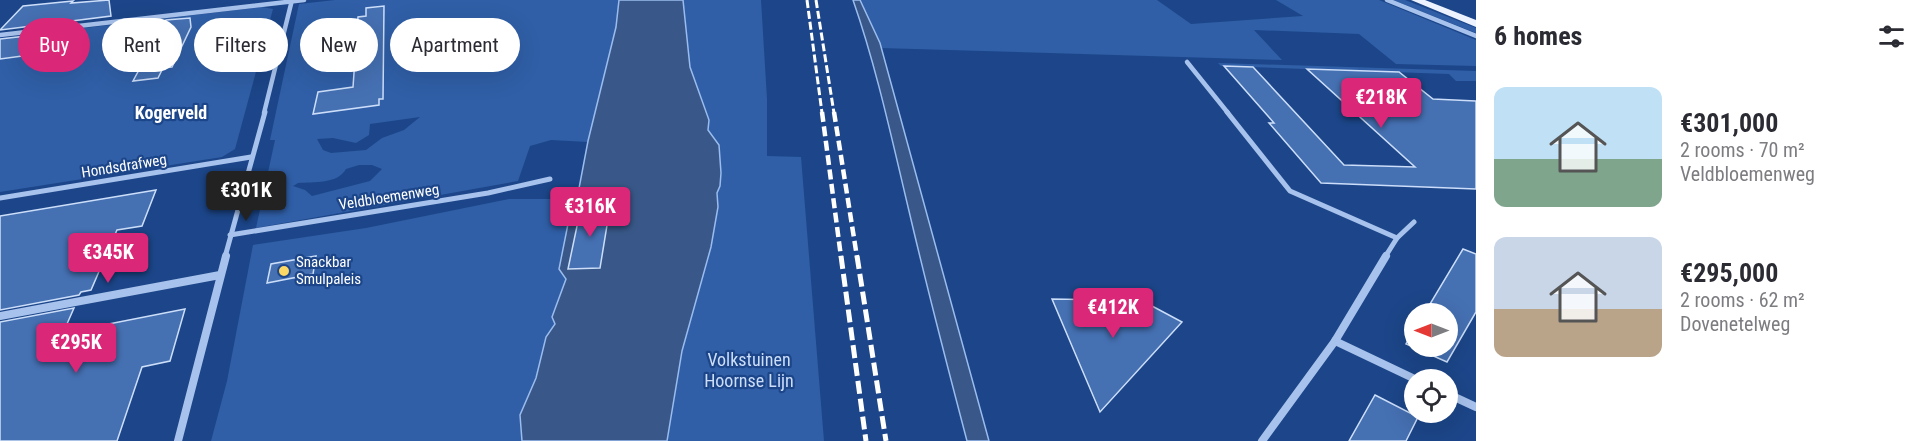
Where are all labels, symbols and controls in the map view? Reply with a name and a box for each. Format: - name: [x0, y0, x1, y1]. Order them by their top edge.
- chip: Buy: [18, 18, 90, 72]
- chip: Rent: [102, 18, 182, 72]
- chip: Filters: [194, 18, 288, 72]
- chip: New: [300, 18, 378, 72]
- chip: Apartment: [390, 18, 520, 72]
- icon: filters: [1875, 20, 1908, 53]
- text: 6 homes: [1494, 21, 1582, 51]
- pin: €218K: [1339, 78, 1423, 129]
- text: €218K: [1355, 85, 1407, 109]
- district label: Kogerveld: [135, 102, 207, 123]
- text: €301,000: [1680, 108, 1778, 138]
- icon: home: [1542, 111, 1614, 183]
- text: 2 rooms · 70 m²: [1680, 138, 1805, 162]
- street label: Hondsdrafweg: [80, 150, 168, 182]
- text: Veldbloemenweg: [1680, 162, 1815, 186]
- pin: €301K: [204, 171, 288, 222]
- text: €301K: [220, 178, 272, 202]
- street label: Veldbloemenweg: [338, 180, 440, 214]
- pin: €316K: [548, 187, 632, 238]
- text: €316K: [564, 194, 616, 218]
- pin: €345K: [66, 233, 150, 284]
- text: €345K: [82, 240, 134, 264]
- place label: Snackbar Smulpaleis: [296, 253, 361, 288]
- text: €295,000: [1680, 258, 1778, 288]
- icon: home: [1542, 261, 1614, 333]
- marker: Snackbar Smulpaleis: [277, 264, 291, 278]
- pin: €412K: [1071, 288, 1155, 339]
- text: 2 rooms · 62 m²: [1680, 288, 1805, 312]
- text: €412K: [1087, 295, 1139, 319]
- north arrow: [1404, 303, 1458, 357]
- map controls: [1404, 303, 1458, 423]
- text: Dovenetelweg: [1680, 312, 1790, 336]
- pin: €295K: [34, 323, 118, 374]
- text: €295K: [50, 330, 102, 354]
- park label: Volkstuinen Hoornse Lijn: [704, 349, 794, 391]
- button: locate: [1404, 369, 1458, 423]

